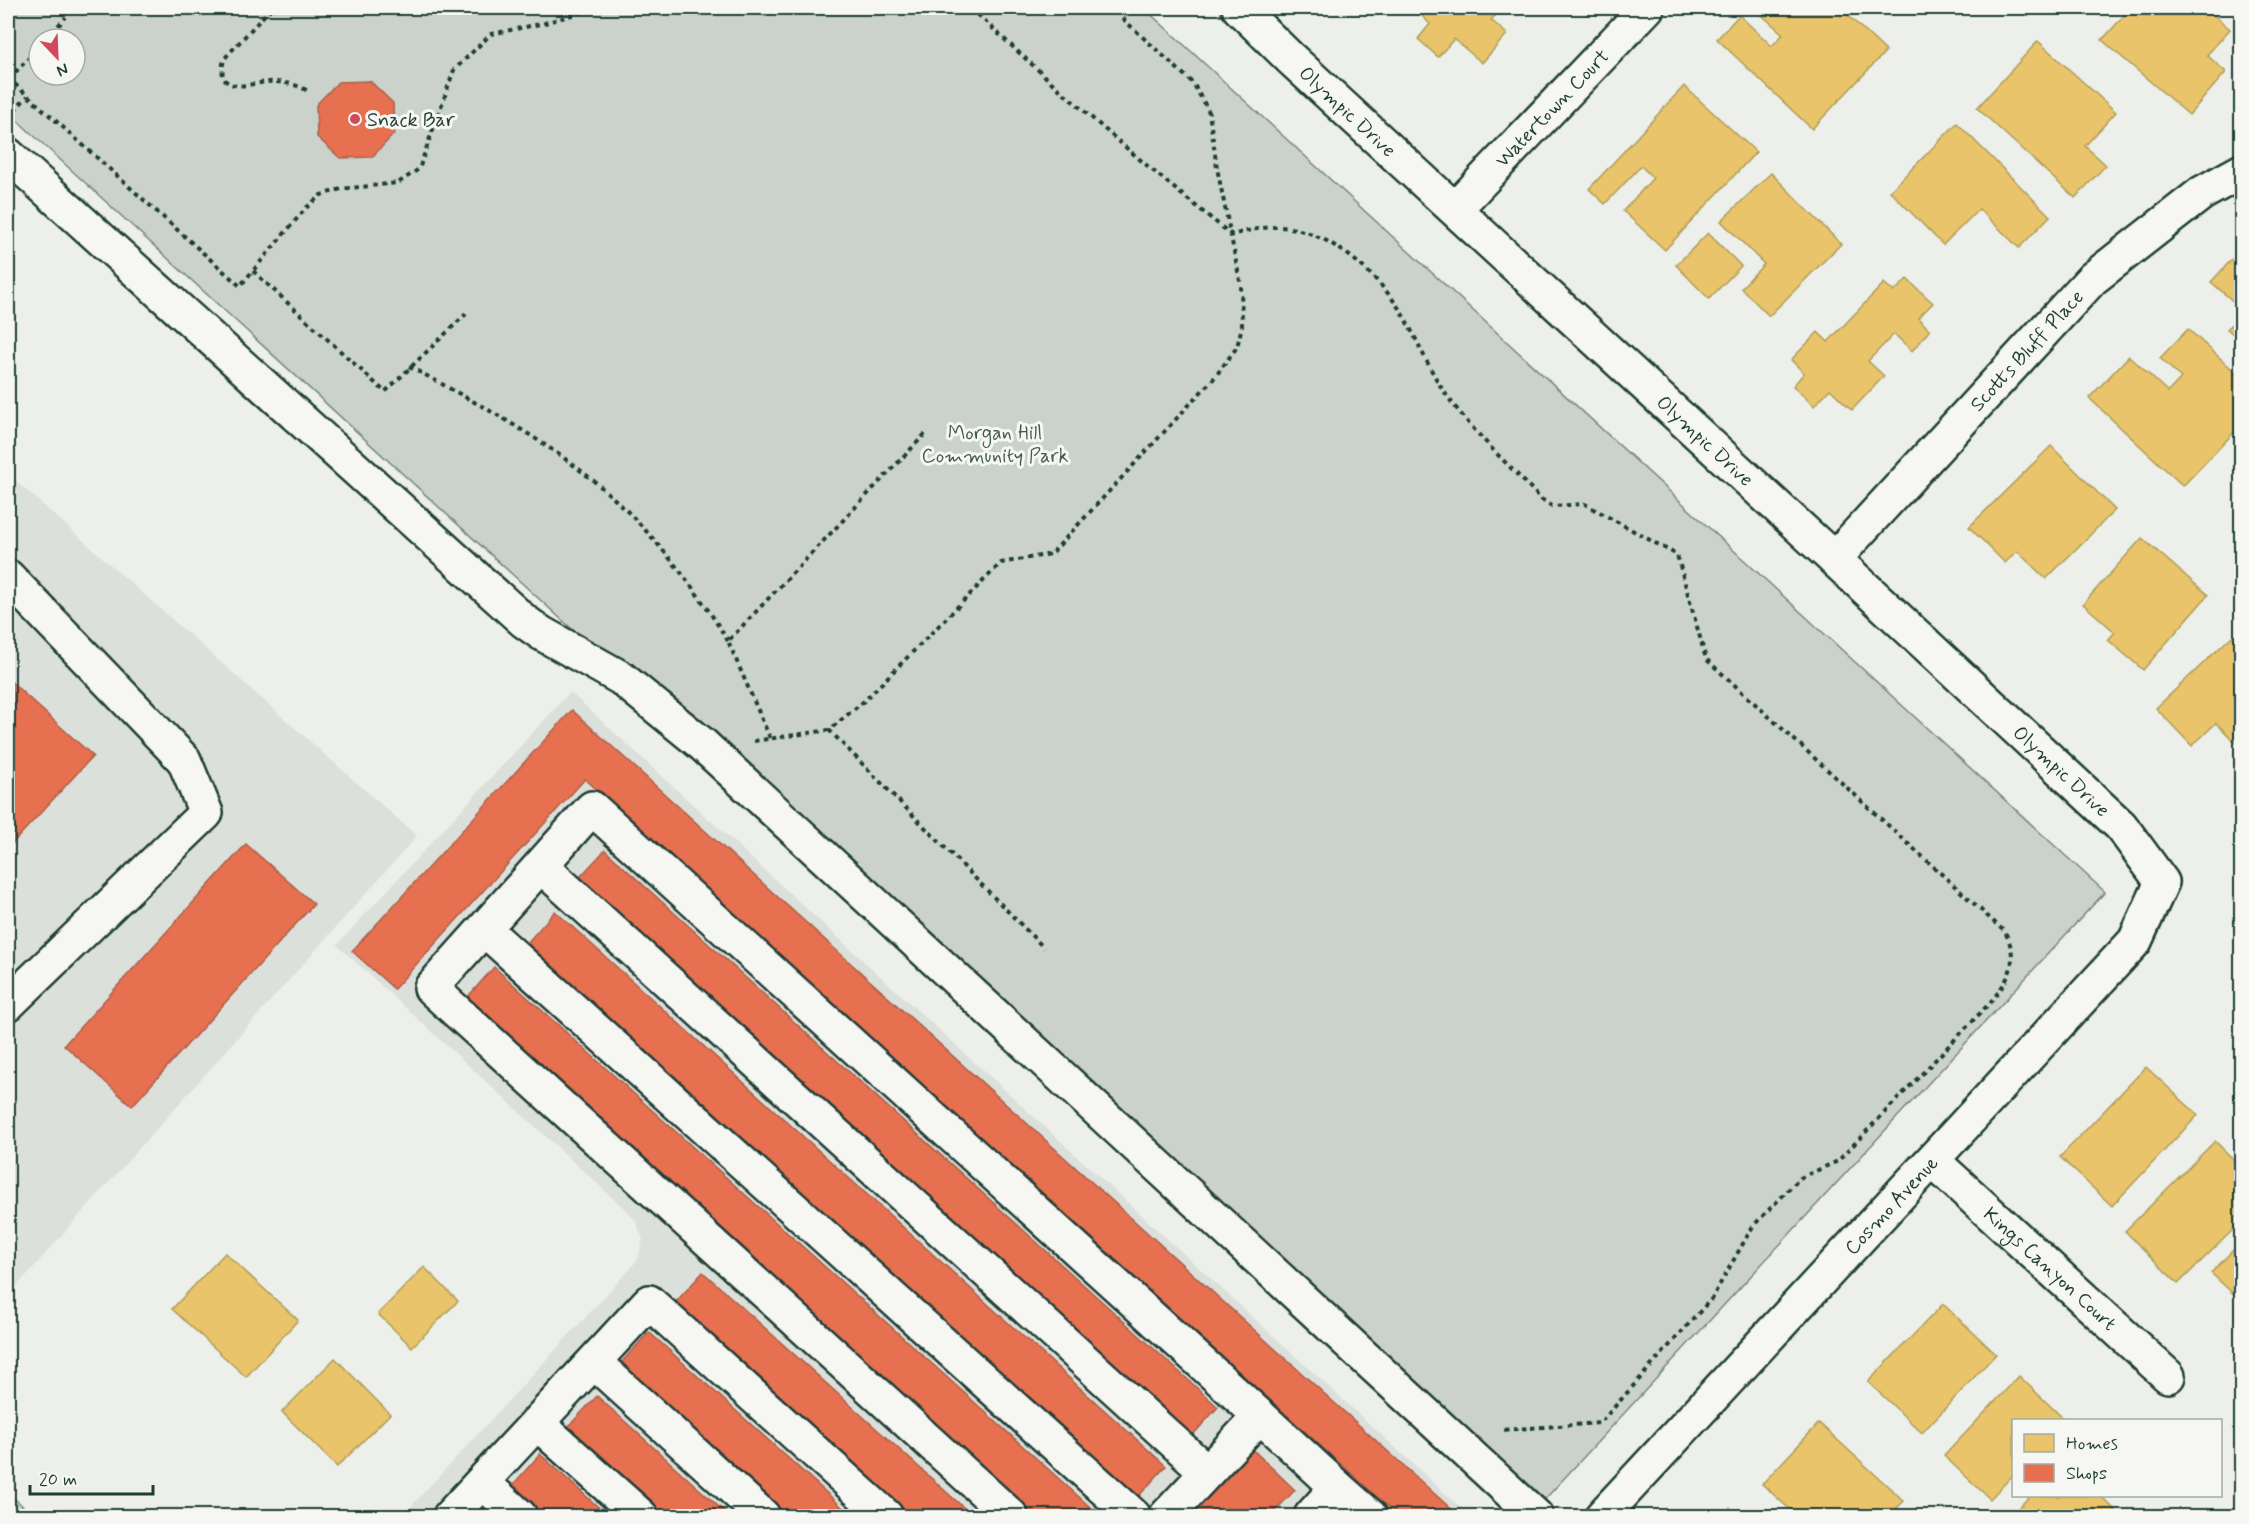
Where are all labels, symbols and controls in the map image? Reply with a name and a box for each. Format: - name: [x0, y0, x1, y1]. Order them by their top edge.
- north arrow: [27, 27, 87, 87]
- street label: Watertown Court: [1490, 44, 1616, 174]
- text: N: [53, 58, 71, 81]
- street label: Olympic Drive: [1292, 61, 1401, 164]
- place label: Snack Bar: [367, 107, 455, 134]
- marker: Snack Bar: [348, 112, 362, 126]
- street label: Scotts Bluff Place: [1965, 285, 2090, 418]
- street label: Olympic Drive: [1650, 390, 1759, 493]
- park label: Morgan Hill Community Park: [921, 420, 1069, 470]
- street label: Olympic Drive: [2006, 720, 2115, 824]
- street label: Cosmo Avenue: [1839, 1151, 1945, 1261]
- street label: Kings Canyon Court: [1977, 1202, 2122, 1337]
- legend: [2012, 1419, 2222, 1497]
- text: Homes: [2066, 1432, 2118, 1456]
- scale bar: [30, 1458, 153, 1496]
- text: Shops: [2066, 1462, 2107, 1486]
- text: 20 m: [39, 1468, 77, 1492]

